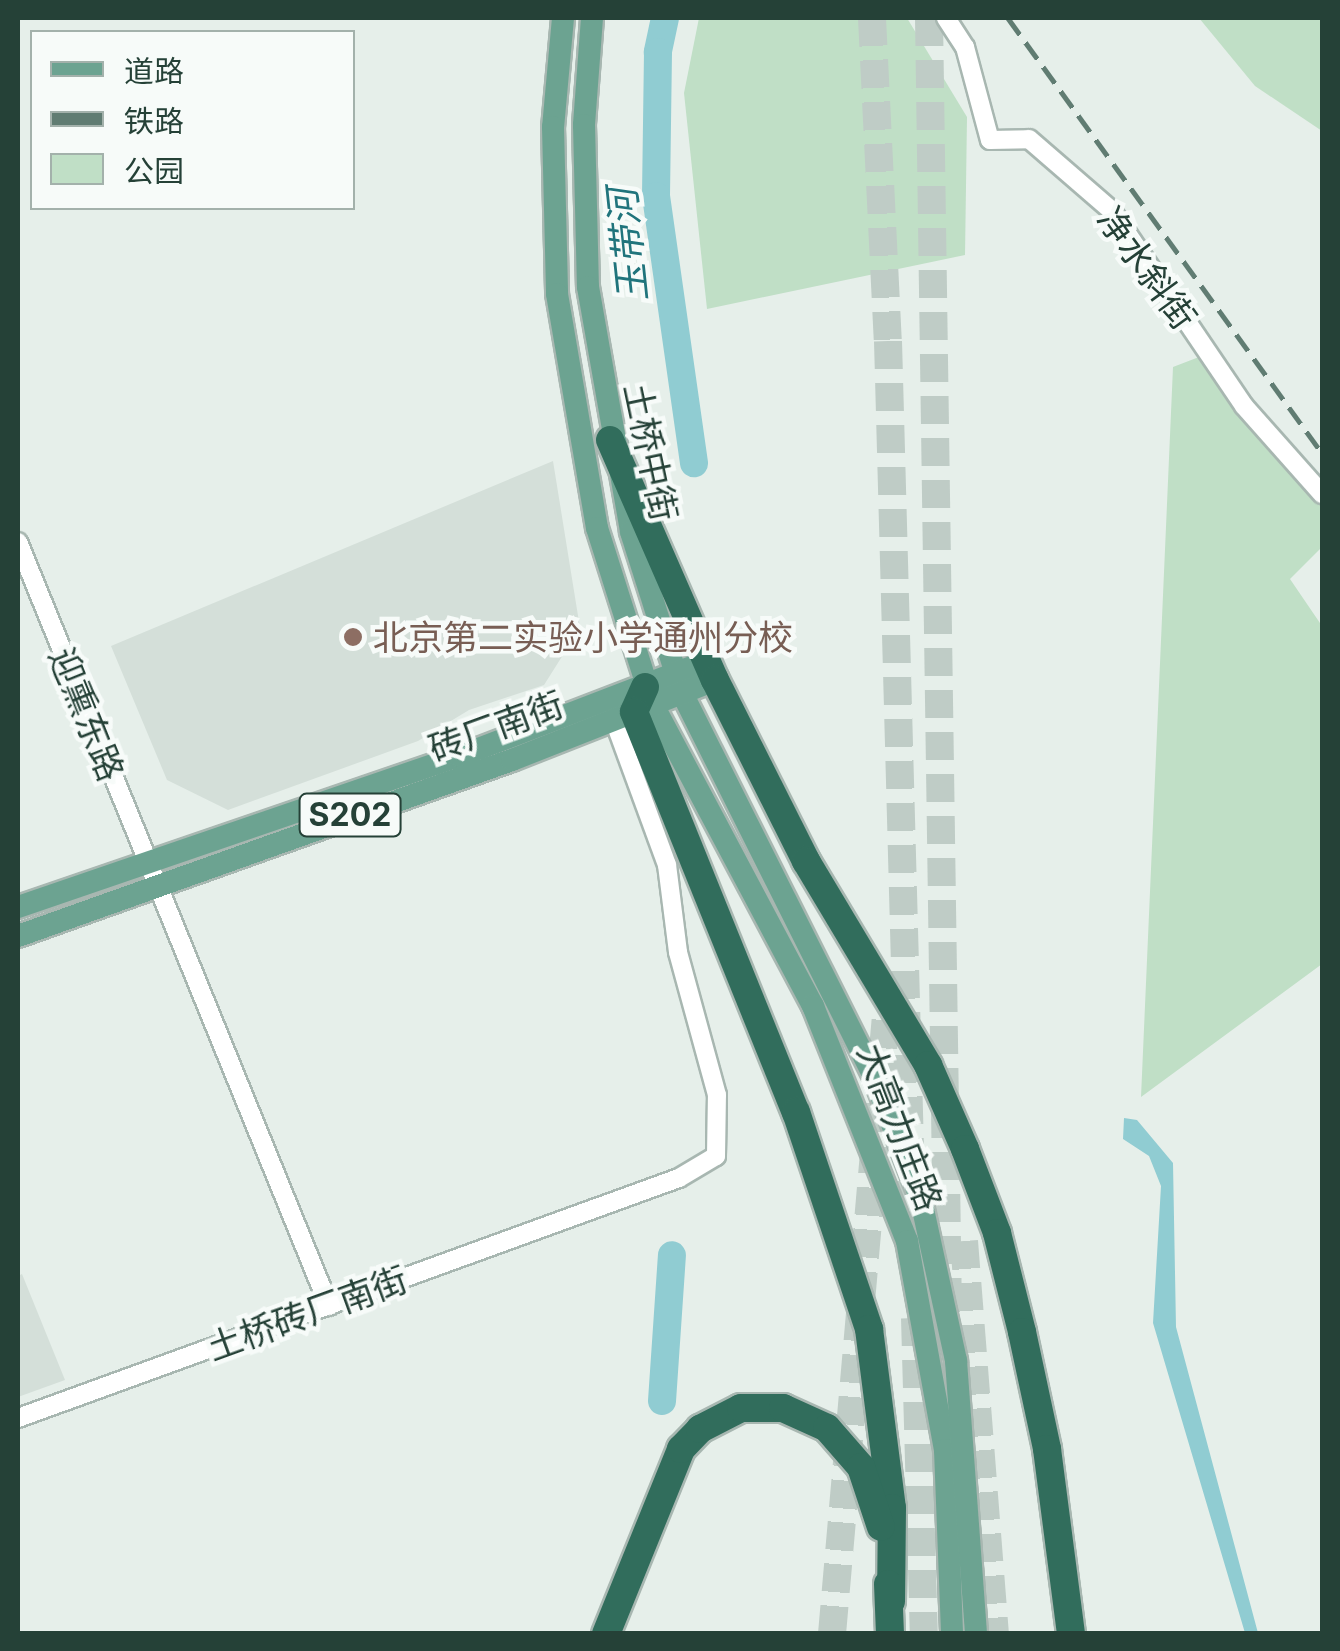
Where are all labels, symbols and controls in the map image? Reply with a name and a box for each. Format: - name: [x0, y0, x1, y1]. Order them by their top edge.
- legend: [30, 30, 355, 210]
- text: 道路: [124, 53, 184, 89]
- text: 铁路: [124, 103, 184, 139]
- text: 公园: [124, 153, 184, 189]
- water label: 玉带河: [599, 186, 657, 304]
- street label: 净水斜街: [1089, 199, 1205, 337]
- street label: 土桥中街: [616, 379, 686, 525]
- place label: 北京第二实验小学通州分校: [373, 616, 793, 658]
- marker: 北京第二实验小学通州分校: [342, 626, 364, 648]
- street label: 迎熏东路: [41, 641, 133, 787]
- street label: 砖厂南街: [423, 682, 569, 770]
- road number: S202: [298, 788, 402, 842]
- street label: 大高力庄路: [849, 1038, 951, 1216]
- street label: 土桥砖厂南街: [201, 1257, 413, 1369]

